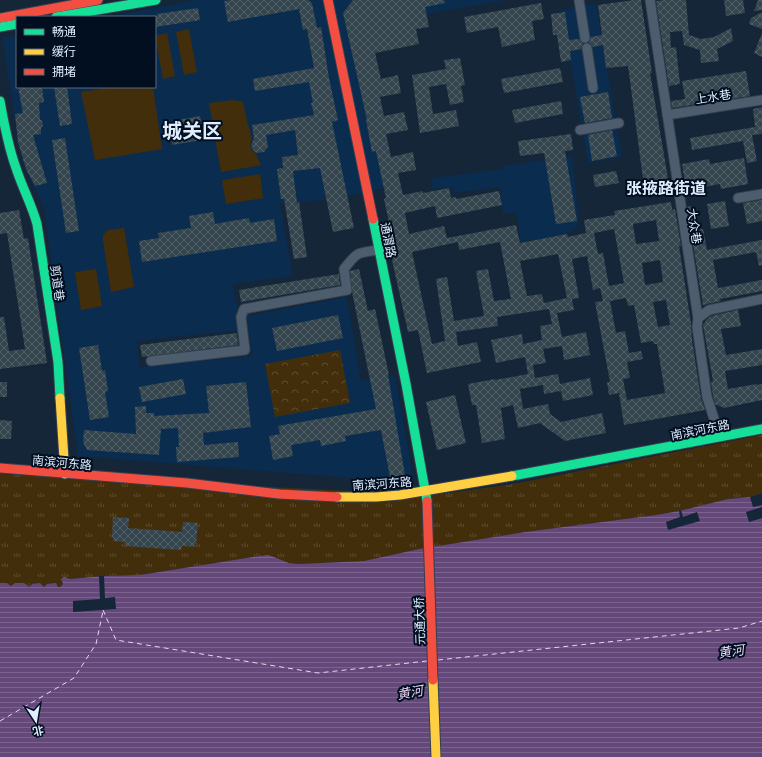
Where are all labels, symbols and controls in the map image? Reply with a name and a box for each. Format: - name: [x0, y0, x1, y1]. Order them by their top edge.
- legend: [16, 16, 156, 88]
- text: 畅通: [52, 24, 76, 38]
- text: 缓行: [52, 44, 76, 58]
- text: 拥堵: [52, 64, 76, 78]
- street label: 上水巷: [694, 86, 732, 106]
- district label: 城关区: [162, 118, 222, 142]
- district label: 张掖路街道: [626, 178, 706, 197]
- street label: 大众巷: [685, 207, 705, 245]
- street label: 通渭路: [379, 221, 399, 259]
- street label: 剪道巷: [49, 264, 67, 302]
- street label: 南滨河东路: [669, 416, 731, 442]
- street label: 南滨河东路: [31, 452, 93, 472]
- street label: 南滨河东路: [352, 474, 412, 492]
- street label: 元通大桥: [411, 597, 427, 645]
- water label: 黄河: [717, 641, 748, 661]
- water label: 黄河: [396, 681, 427, 702]
- north arrow: [16, 701, 56, 741]
- text: 北: [31, 724, 45, 739]

